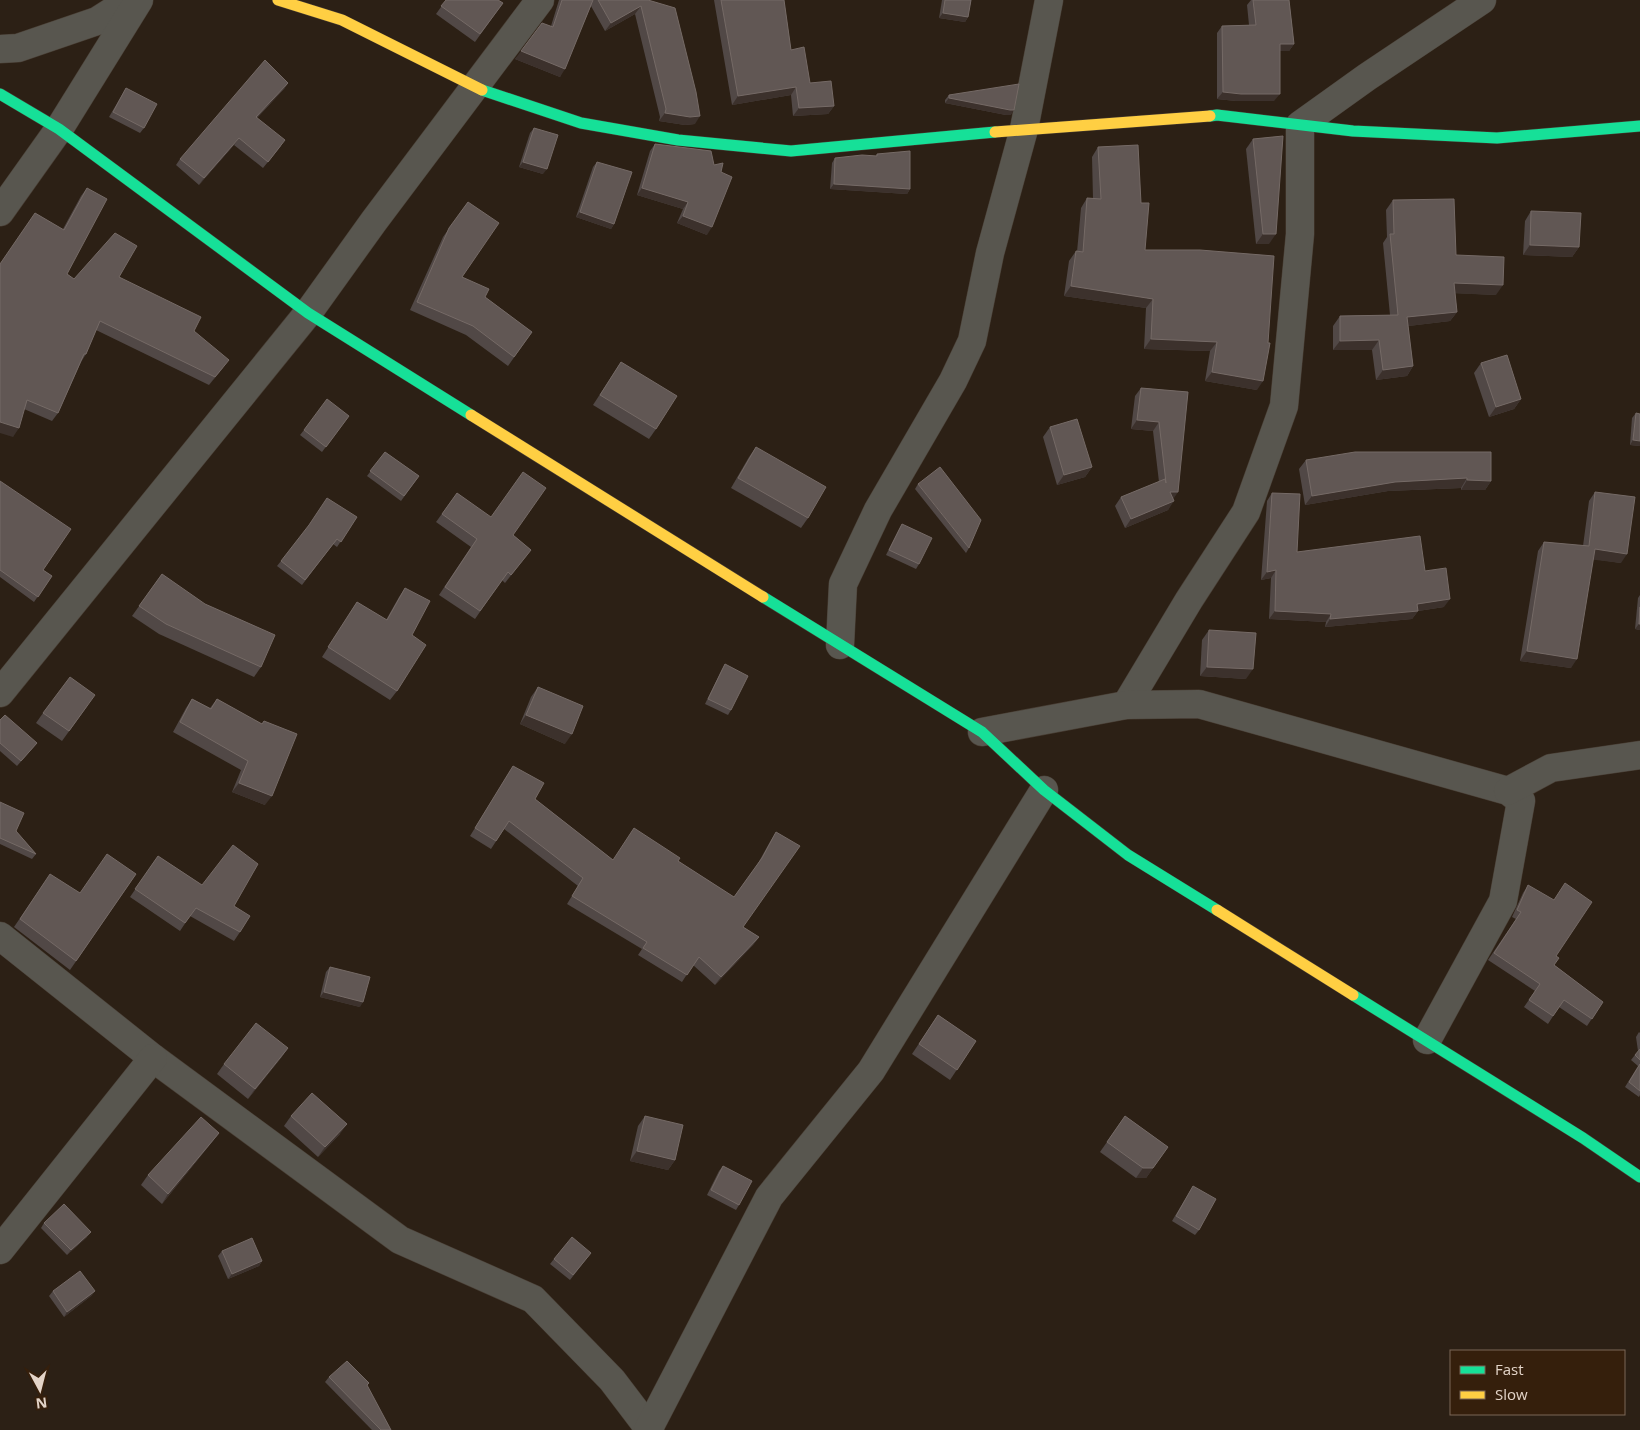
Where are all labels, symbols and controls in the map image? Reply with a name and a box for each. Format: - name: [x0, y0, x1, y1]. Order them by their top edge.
- legend: [1450, 1350, 1625, 1415]
- text: Fast: [1495, 1359, 1524, 1379]
- north arrow: [15, 1365, 65, 1415]
- text: Slow: [1495, 1384, 1528, 1404]
- text: N: [35, 1393, 48, 1414]

